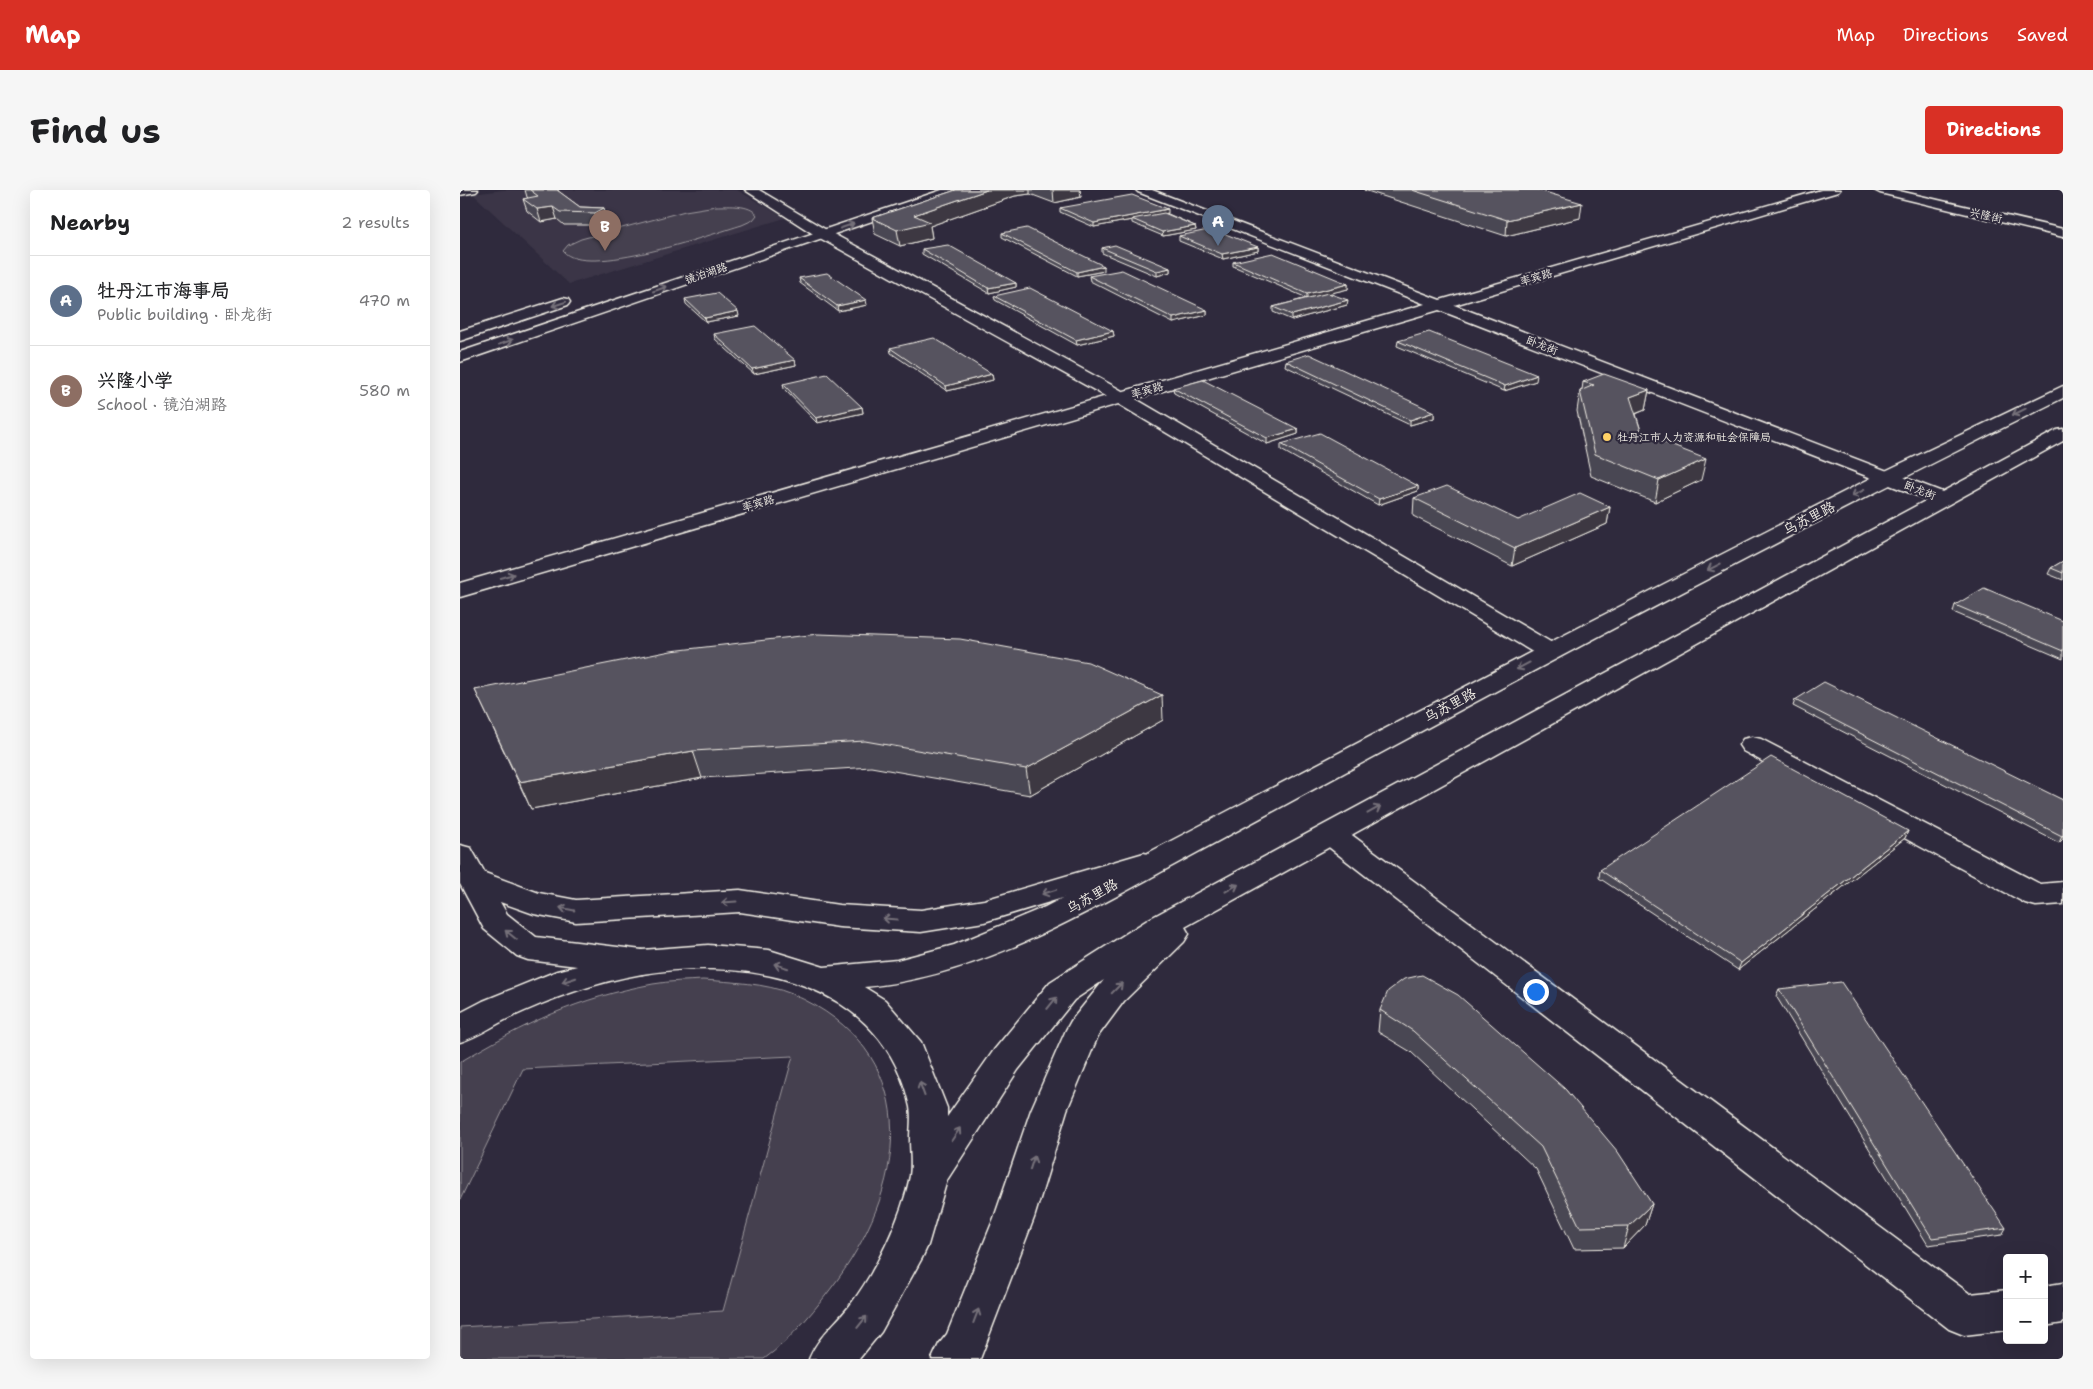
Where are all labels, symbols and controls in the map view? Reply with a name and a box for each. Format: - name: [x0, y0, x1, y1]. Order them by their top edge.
- text: Map: [25, 19, 81, 51]
- text: Map: [1837, 23, 1875, 47]
- text: Directions: [1903, 23, 1989, 47]
- text: Saved: [2017, 23, 2068, 47]
- button: Directions: [1925, 106, 2063, 154]
- text: Find us: [30, 107, 161, 154]
- street label: 兴隆街: [1968, 204, 2005, 227]
- pin: A: [1202, 205, 1234, 246]
- text: Nearby: [50, 209, 130, 237]
- pin: B: [589, 210, 621, 251]
- text: 2 results: [341, 212, 410, 233]
- one-way arrow: [839, 220, 855, 230]
- street label: 镜泊湖路: [683, 259, 729, 288]
- street label: 率宾路: [1518, 266, 1554, 289]
- text: 牡丹江市海事局: [97, 278, 230, 303]
- one-way arrow: [652, 284, 667, 293]
- text: A: [60, 290, 72, 311]
- text: 470 m: [359, 290, 410, 311]
- one-way arrow: [551, 299, 567, 309]
- text: Public building · 卧龙街: [97, 304, 272, 325]
- street label: 卧龙街: [1524, 333, 1561, 359]
- one-way arrow: [498, 336, 514, 346]
- text: 兴隆小学: [97, 368, 173, 393]
- street label: 率宾路: [1129, 379, 1165, 402]
- text: B: [61, 380, 71, 401]
- text: 580 m: [359, 380, 410, 401]
- text: School · 镜泊湖路: [97, 394, 227, 415]
- one-way arrow: [2012, 408, 2027, 417]
- place label: 牡丹江市人力资源和社会保障局: [1617, 430, 1771, 445]
- marker: 牡丹江市人力资源和社会保障局: [1601, 431, 1613, 443]
- street label: 卧龙街: [1902, 478, 1939, 504]
- one-way arrow: [1851, 489, 1866, 498]
- street label: 率宾路: [740, 492, 776, 515]
- street label: 乌苏里路: [1780, 497, 1838, 539]
- one-way arrow: [1707, 563, 1722, 572]
- one-way arrow: [498, 571, 514, 580]
- one-way arrow: [1516, 662, 1531, 672]
- street label: 乌苏里路: [1421, 684, 1479, 726]
- one-way arrow: [1367, 805, 1382, 815]
- street label: 乌苏里路: [1063, 875, 1121, 917]
- one-way arrow: [1224, 883, 1239, 892]
- one-way arrow: [1041, 887, 1057, 897]
- one-way arrow: [721, 897, 737, 907]
- one-way arrow: [559, 904, 575, 914]
- one-way arrow: [882, 915, 898, 924]
- one-way arrow: [505, 929, 518, 940]
- one-way arrow: [773, 960, 789, 970]
- one-way arrow: [561, 976, 577, 986]
- your location: [1523, 979, 1549, 1005]
- one-way arrow: [1111, 981, 1123, 994]
- one-way arrow: [1046, 997, 1057, 1010]
- one-way arrow: [917, 1081, 926, 1097]
- one-way arrow: [951, 1127, 961, 1141]
- one-way arrow: [1028, 1156, 1037, 1171]
- map controls: [2003, 1254, 2048, 1344]
- button: +: [2003, 1254, 2048, 1299]
- button: −: [2003, 1299, 2048, 1344]
- one-way arrow: [972, 1308, 981, 1324]
- one-way arrow: [857, 1316, 868, 1329]

